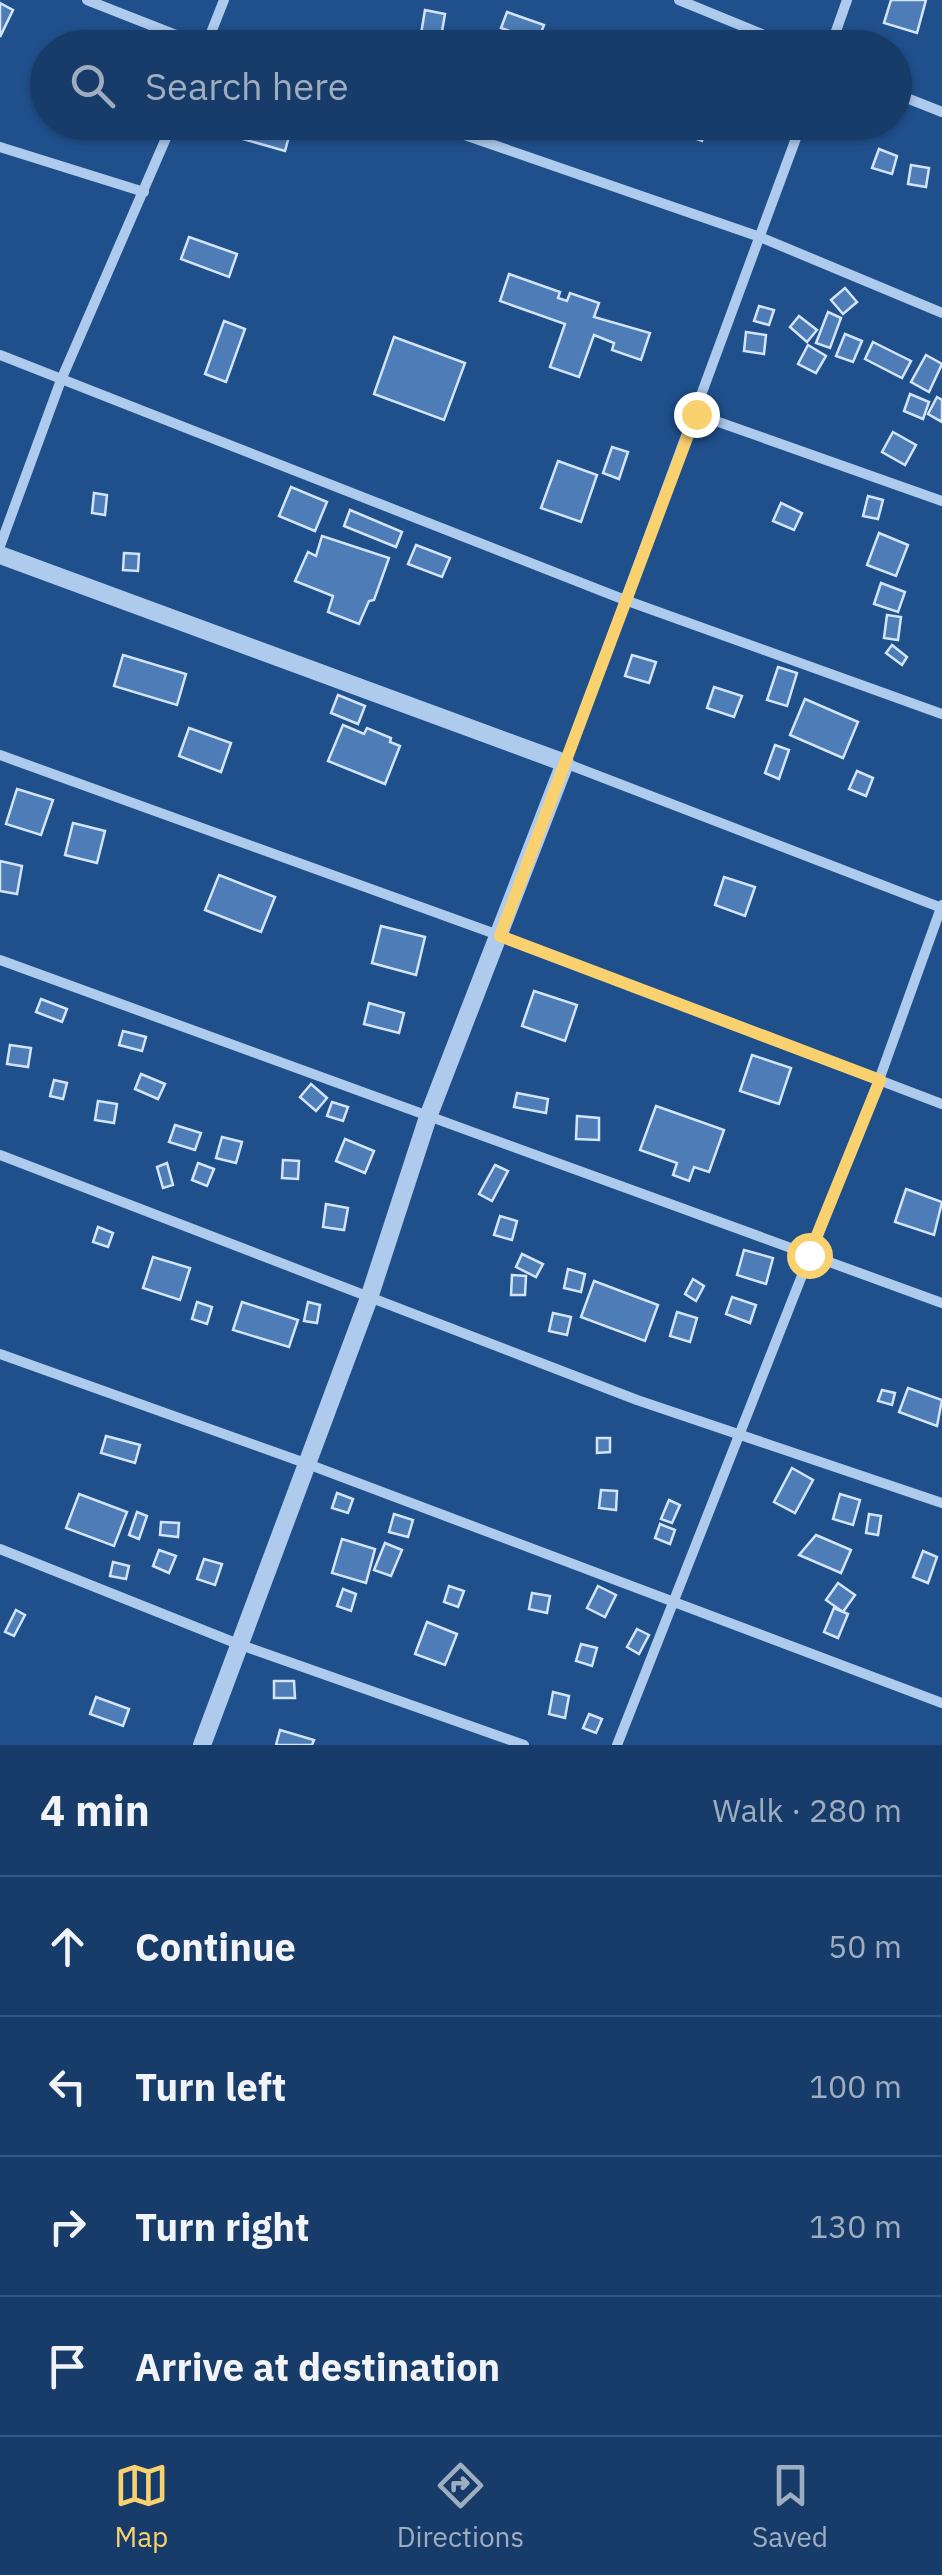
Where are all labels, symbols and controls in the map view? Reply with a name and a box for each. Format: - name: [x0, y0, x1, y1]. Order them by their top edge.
- search box: [30, 30, 912, 140]
- icon: search: [65, 58, 120, 113]
- text: Search here: [145, 61, 349, 110]
- route end: [674, 392, 720, 438]
- route start: [787, 1233, 833, 1279]
- text: 4 min: [40, 1783, 150, 1838]
- text: Walk · 280 m: [713, 1789, 902, 1831]
- icon: ahead: [40, 1919, 95, 1974]
- text: Continue: [135, 1922, 296, 1971]
- text: 50 m: [828, 1925, 902, 1967]
- icon: left: [40, 2059, 95, 2114]
- text: Turn left: [135, 2062, 286, 2111]
- text: 100 m: [809, 2065, 902, 2107]
- icon: right: [40, 2199, 95, 2254]
- text: Turn right: [135, 2202, 310, 2251]
- text: 130 m: [809, 2205, 902, 2247]
- icon: arrive: [40, 2339, 95, 2394]
- text: Arrive at destination: [135, 2342, 500, 2391]
- tab: Map: [114, 2458, 169, 2555]
- tab: Directions: [397, 2458, 524, 2555]
- tab: Saved: [752, 2458, 828, 2555]

